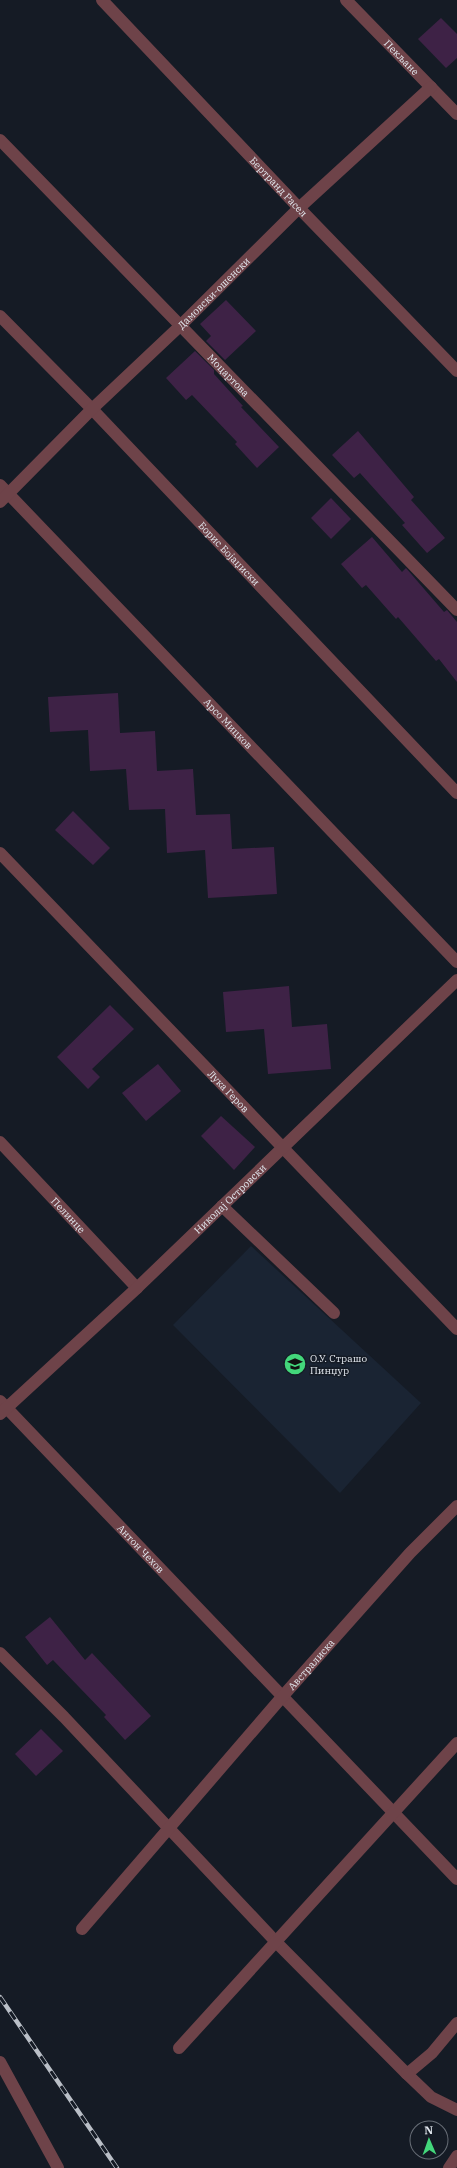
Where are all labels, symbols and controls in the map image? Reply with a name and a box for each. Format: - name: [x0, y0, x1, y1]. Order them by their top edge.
- street label: Пекљане: [381, 37, 422, 78]
- street label: Бертранд Расел: [247, 154, 310, 220]
- street label: Дамовски-ошенски: [175, 254, 253, 332]
- street label: Моцартова: [205, 351, 252, 400]
- street label: Борис Бојаџиски: [195, 519, 263, 589]
- street label: Арсо Мицков: [201, 696, 255, 752]
- street label: Лука Геров: [205, 1068, 252, 1116]
- street label: Николај Островски: [191, 1161, 269, 1237]
- street label: Пелинце: [48, 1195, 88, 1236]
- school or university icon: О.У. Страшо Пинџур: [282, 1351, 308, 1377]
- place label: О.У. Страшо Пинџур: [310, 1352, 367, 1377]
- street label: Антон Чехов: [114, 1522, 167, 1576]
- street label: Австралиска: [285, 1636, 338, 1693]
- north arrow: [409, 2120, 449, 2160]
- text: N: [424, 2123, 434, 2137]

